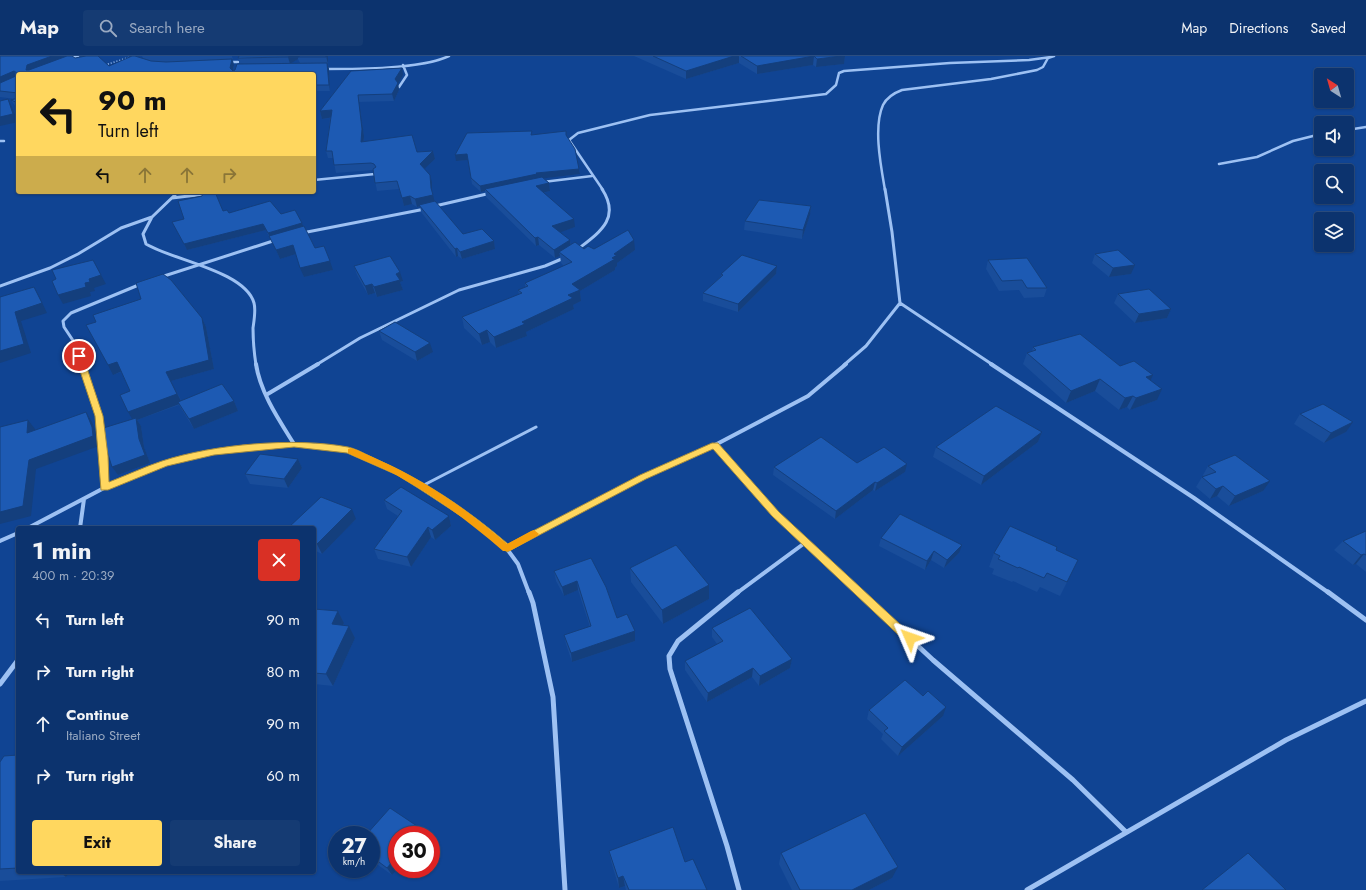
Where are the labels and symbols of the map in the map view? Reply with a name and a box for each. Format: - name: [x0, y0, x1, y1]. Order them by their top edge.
- north arrow: [1314, 68, 1354, 108]
- pin: [62, 339, 96, 373]
- position arrow: [889, 617, 931, 659]
- speed limit sign: 30: [388, 826, 440, 878]

